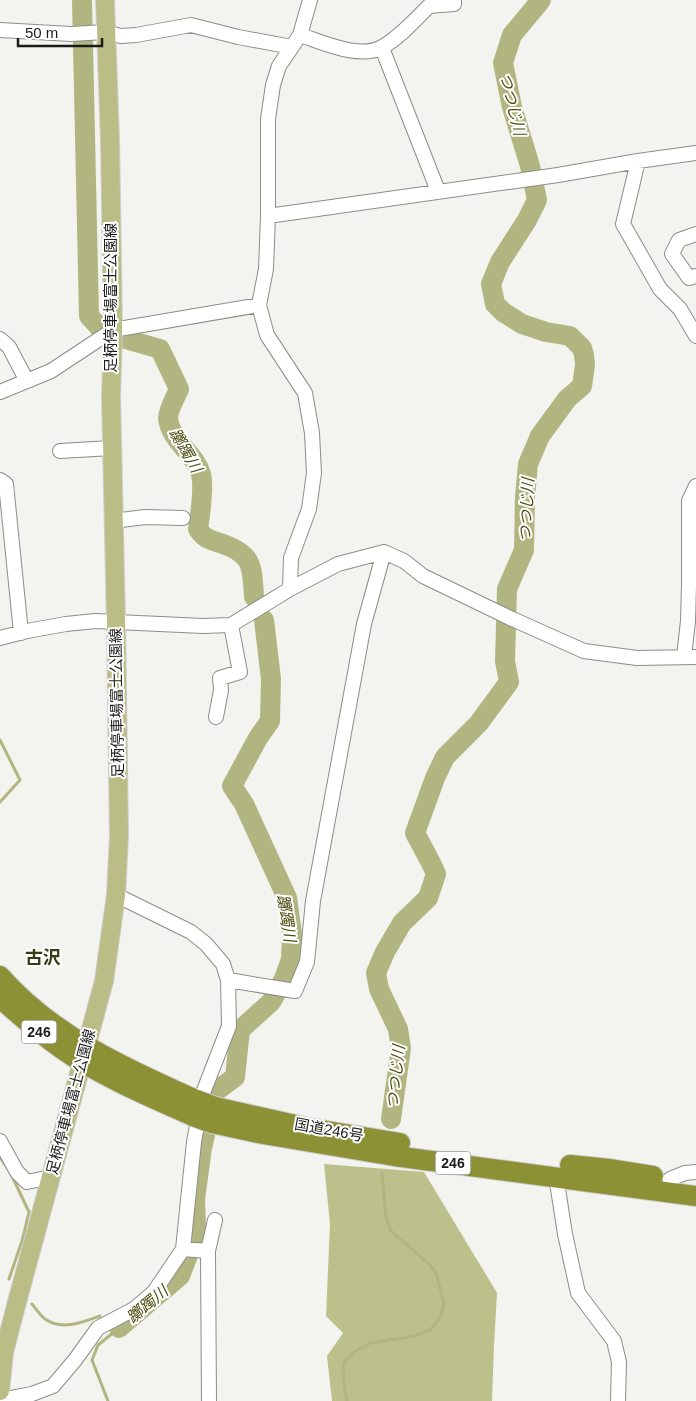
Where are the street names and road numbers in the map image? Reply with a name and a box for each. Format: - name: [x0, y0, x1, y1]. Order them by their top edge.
- street label: 足柄停車場富士公園線: [102, 223, 119, 373]
- street label: 足柄停車場富士公園線: [107, 628, 126, 778]
- road number: 246: [22, 1020, 56, 1044]
- street label: 足柄停車場富士公園線: [43, 1027, 98, 1177]
- street label: 国道246号: [293, 1115, 365, 1144]
- road number: 246: [436, 1152, 470, 1174]

